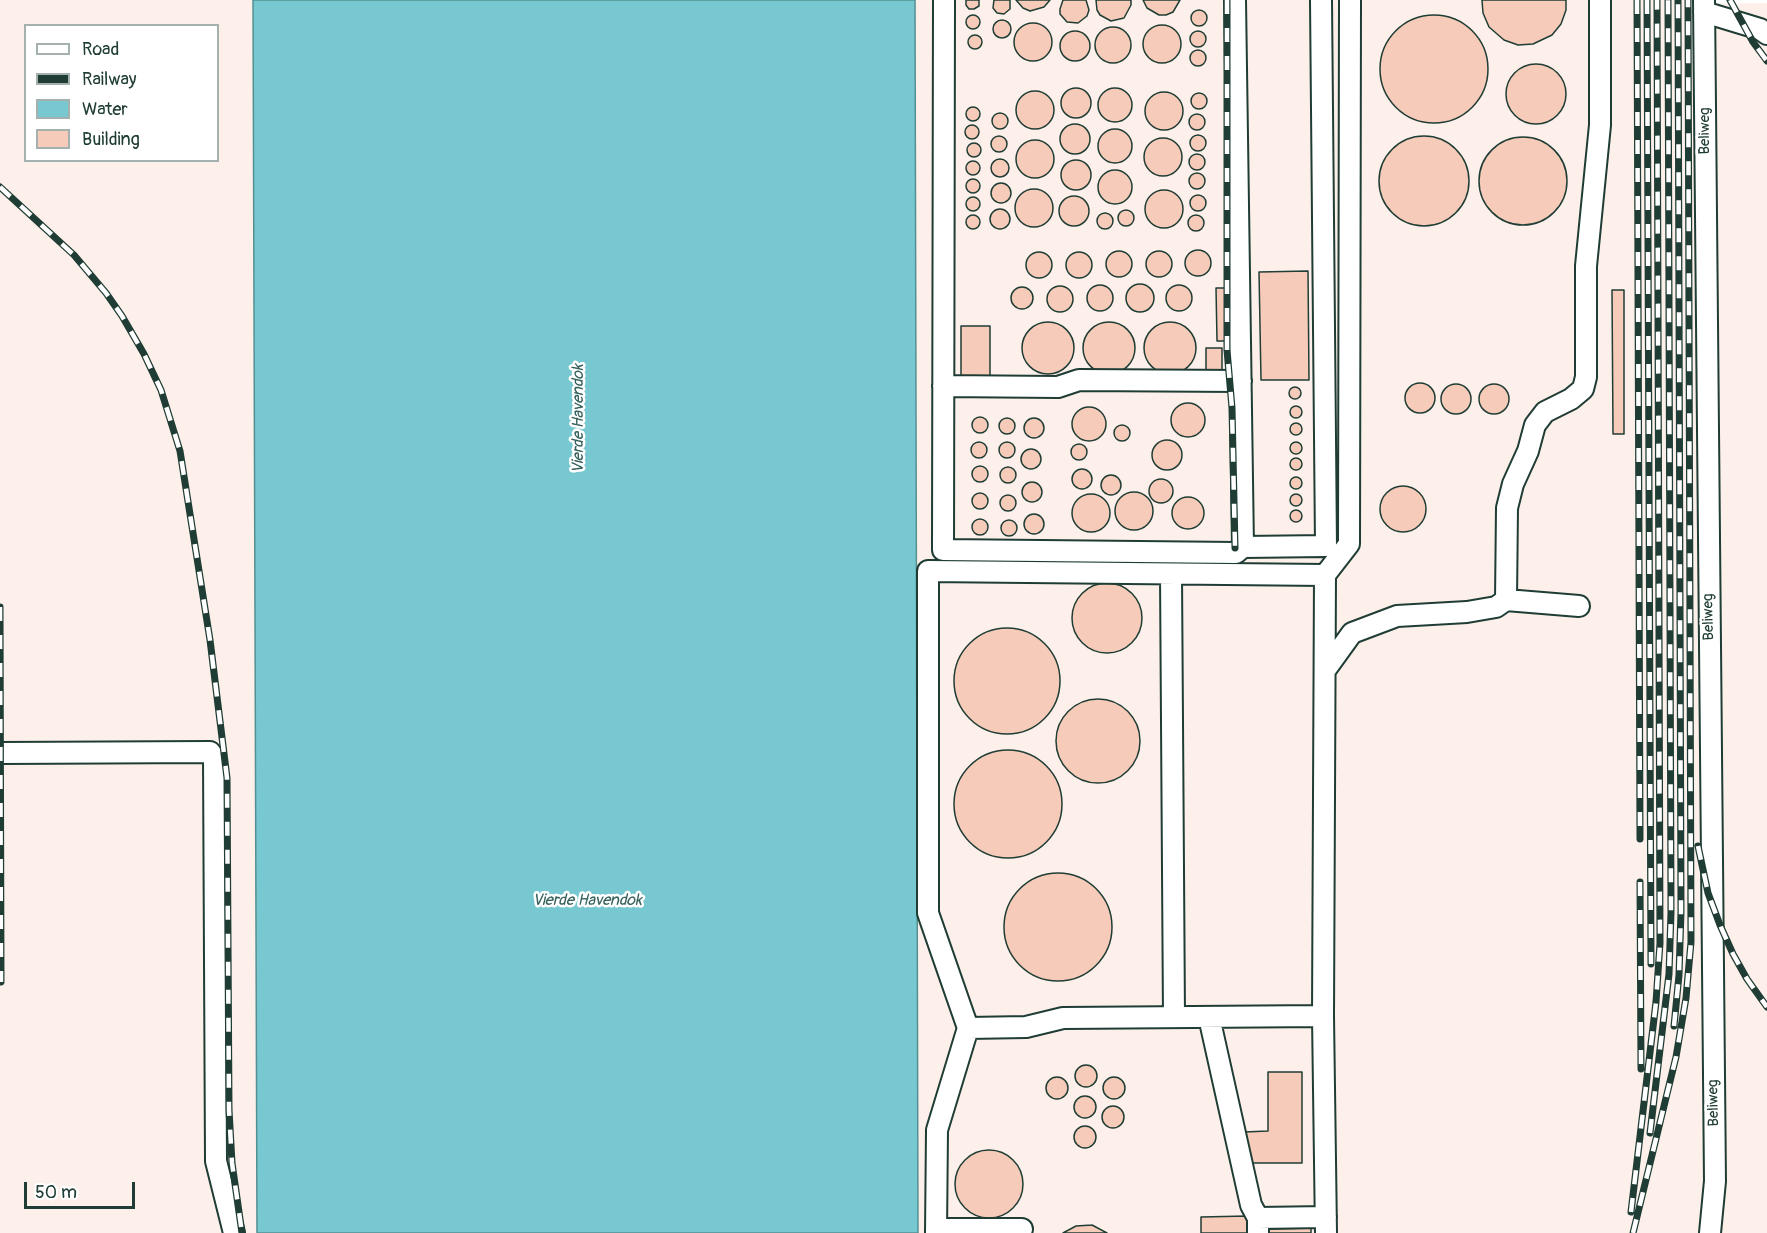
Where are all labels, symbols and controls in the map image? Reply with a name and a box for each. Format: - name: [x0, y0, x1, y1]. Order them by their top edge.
- legend: [24, 24, 219, 162]
- text: Road: [82, 38, 119, 61]
- text: Railway: [82, 68, 137, 91]
- text: Water: [82, 98, 128, 121]
- street label: Beliweg: [1696, 107, 1714, 155]
- text: Building: [82, 128, 140, 151]
- water label: Vierde Havendok: [569, 364, 589, 474]
- street label: Beliweg: [1700, 593, 1718, 641]
- water label: Vierde Havendok: [532, 891, 642, 911]
- street label: Beliweg: [1705, 1079, 1723, 1127]
- scale bar: [27, 1170, 138, 1208]
- text: 50 m: [35, 1181, 77, 1204]

